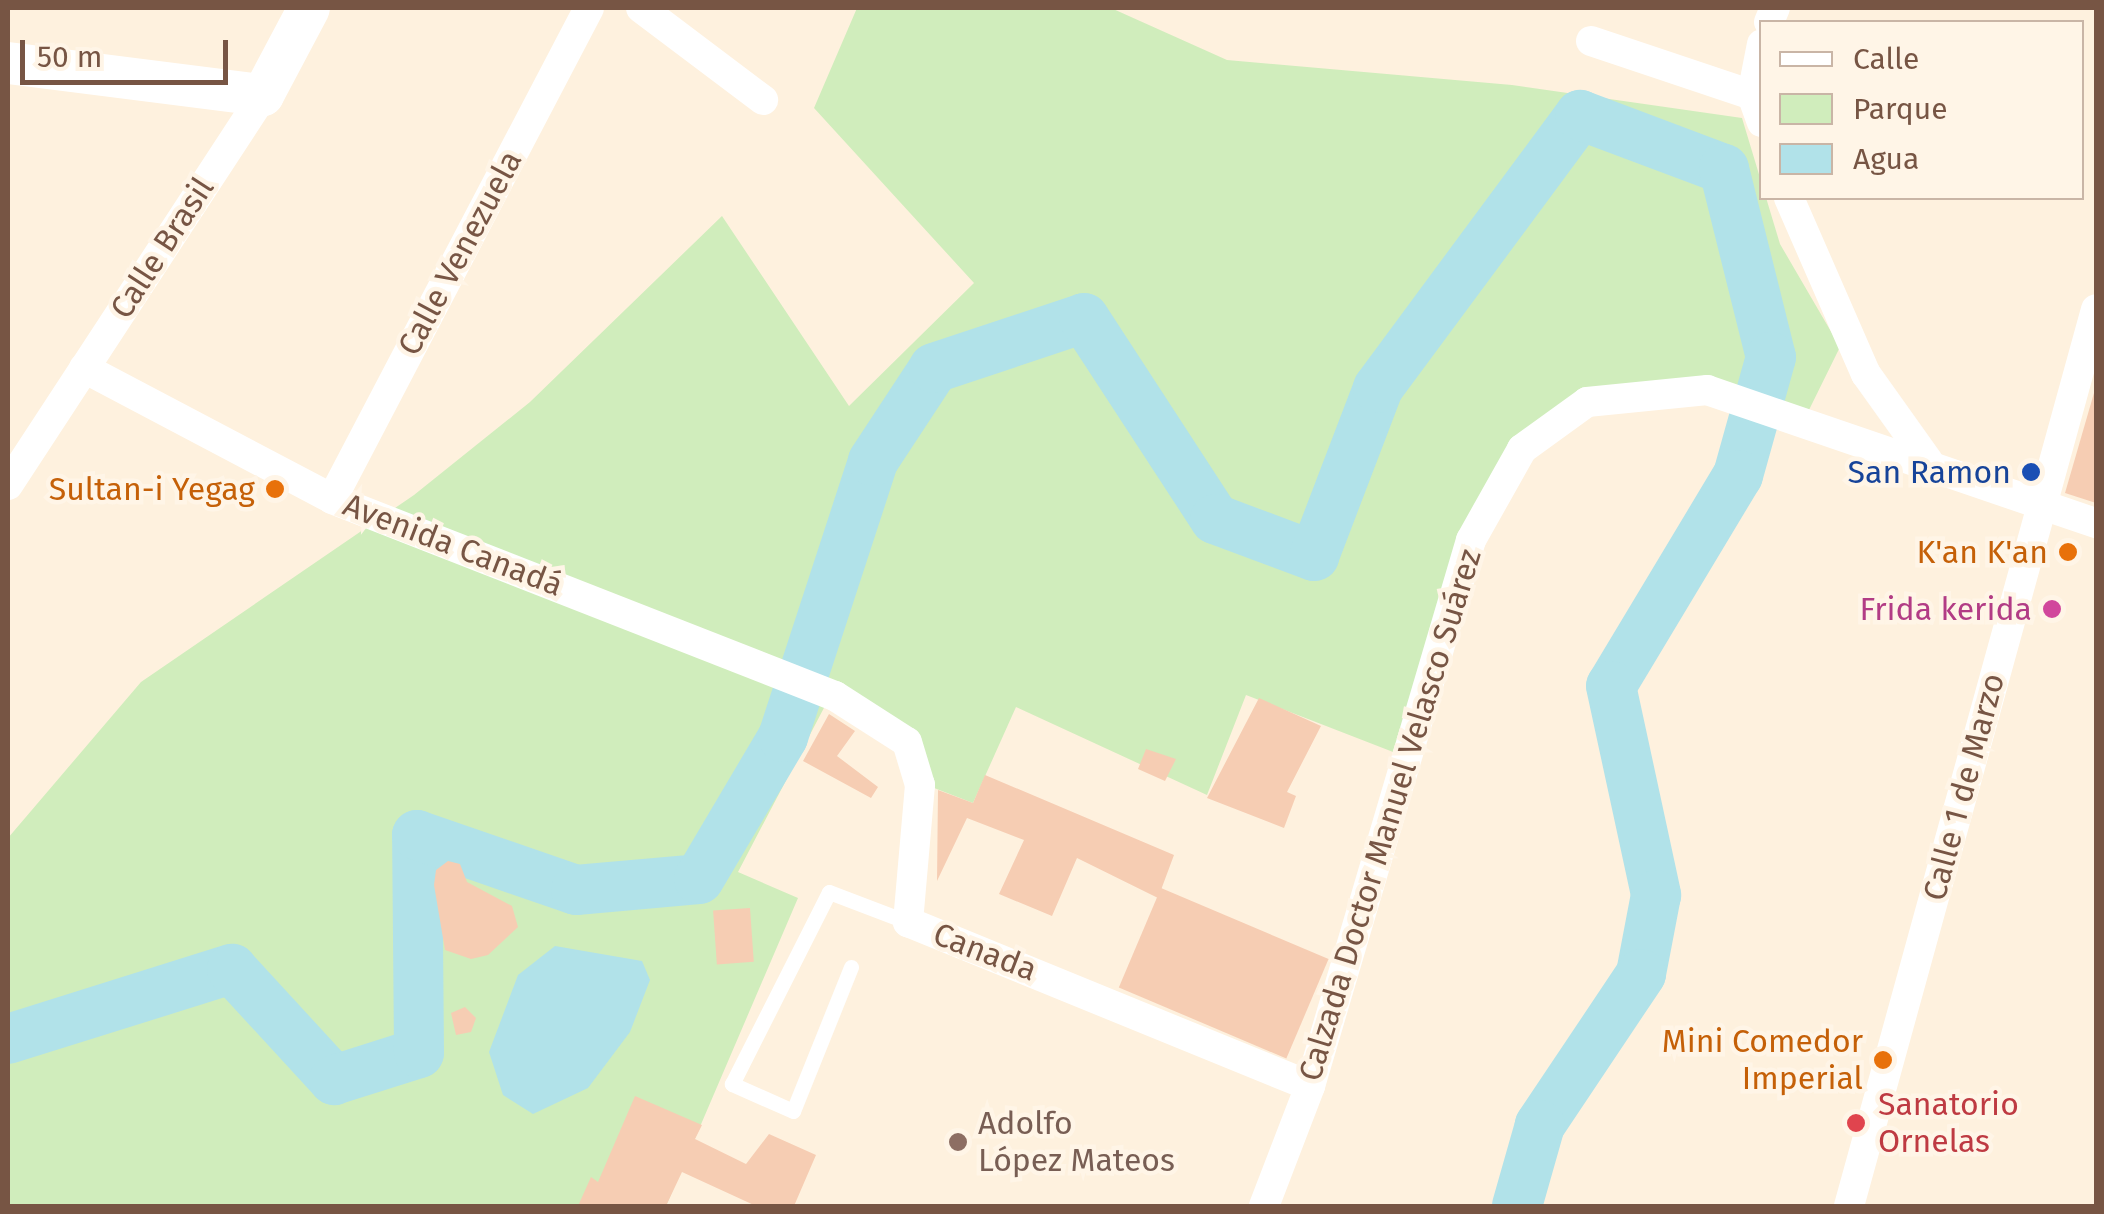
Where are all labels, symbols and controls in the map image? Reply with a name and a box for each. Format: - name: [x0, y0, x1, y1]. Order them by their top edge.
- scale bar: [25, 20, 232, 82]
- legend: [1759, 20, 2084, 200]
- text: 50 m: [37, 39, 102, 75]
- text: Calle: [1853, 41, 1919, 77]
- text: Parque: [1853, 91, 1948, 127]
- text: Agua: [1853, 141, 1919, 177]
- street label: Calle Venezuela: [390, 144, 530, 362]
- street label: Calle Brasil: [102, 170, 222, 326]
- place label: San Ramon: [1848, 453, 2011, 491]
- marker: San Ramon: [2020, 461, 2042, 483]
- place label: Sultan-i Yegag: [49, 470, 255, 508]
- marker: Sultan-i Yegag: [264, 478, 286, 500]
- street label: Avenida Canadá: [338, 486, 568, 604]
- place label: K'an K'an: [1916, 533, 2048, 571]
- marker: K'an K'an: [2057, 541, 2079, 563]
- street label: Calzada Doctor Manuel Velasco Suárez: [1291, 544, 1489, 1086]
- place label: Frida kerida: [1860, 590, 2032, 628]
- marker: Frida kerida: [2041, 598, 2063, 620]
- street label: Calle 1 de Marzo: [1915, 669, 2013, 905]
- street label: Canada: [928, 915, 1042, 989]
- place label: Mini Comedor Imperial: [1662, 1023, 1863, 1098]
- marker: Mini Comedor Imperial: [1872, 1049, 1894, 1071]
- place label: Sanatorio Ornelas: [1878, 1086, 2019, 1161]
- place label: Adolfo López Mateos: [978, 1105, 1175, 1180]
- marker: Sanatorio Ornelas: [1843, 1110, 1869, 1136]
- marker: Adolfo López Mateos: [947, 1131, 969, 1153]

